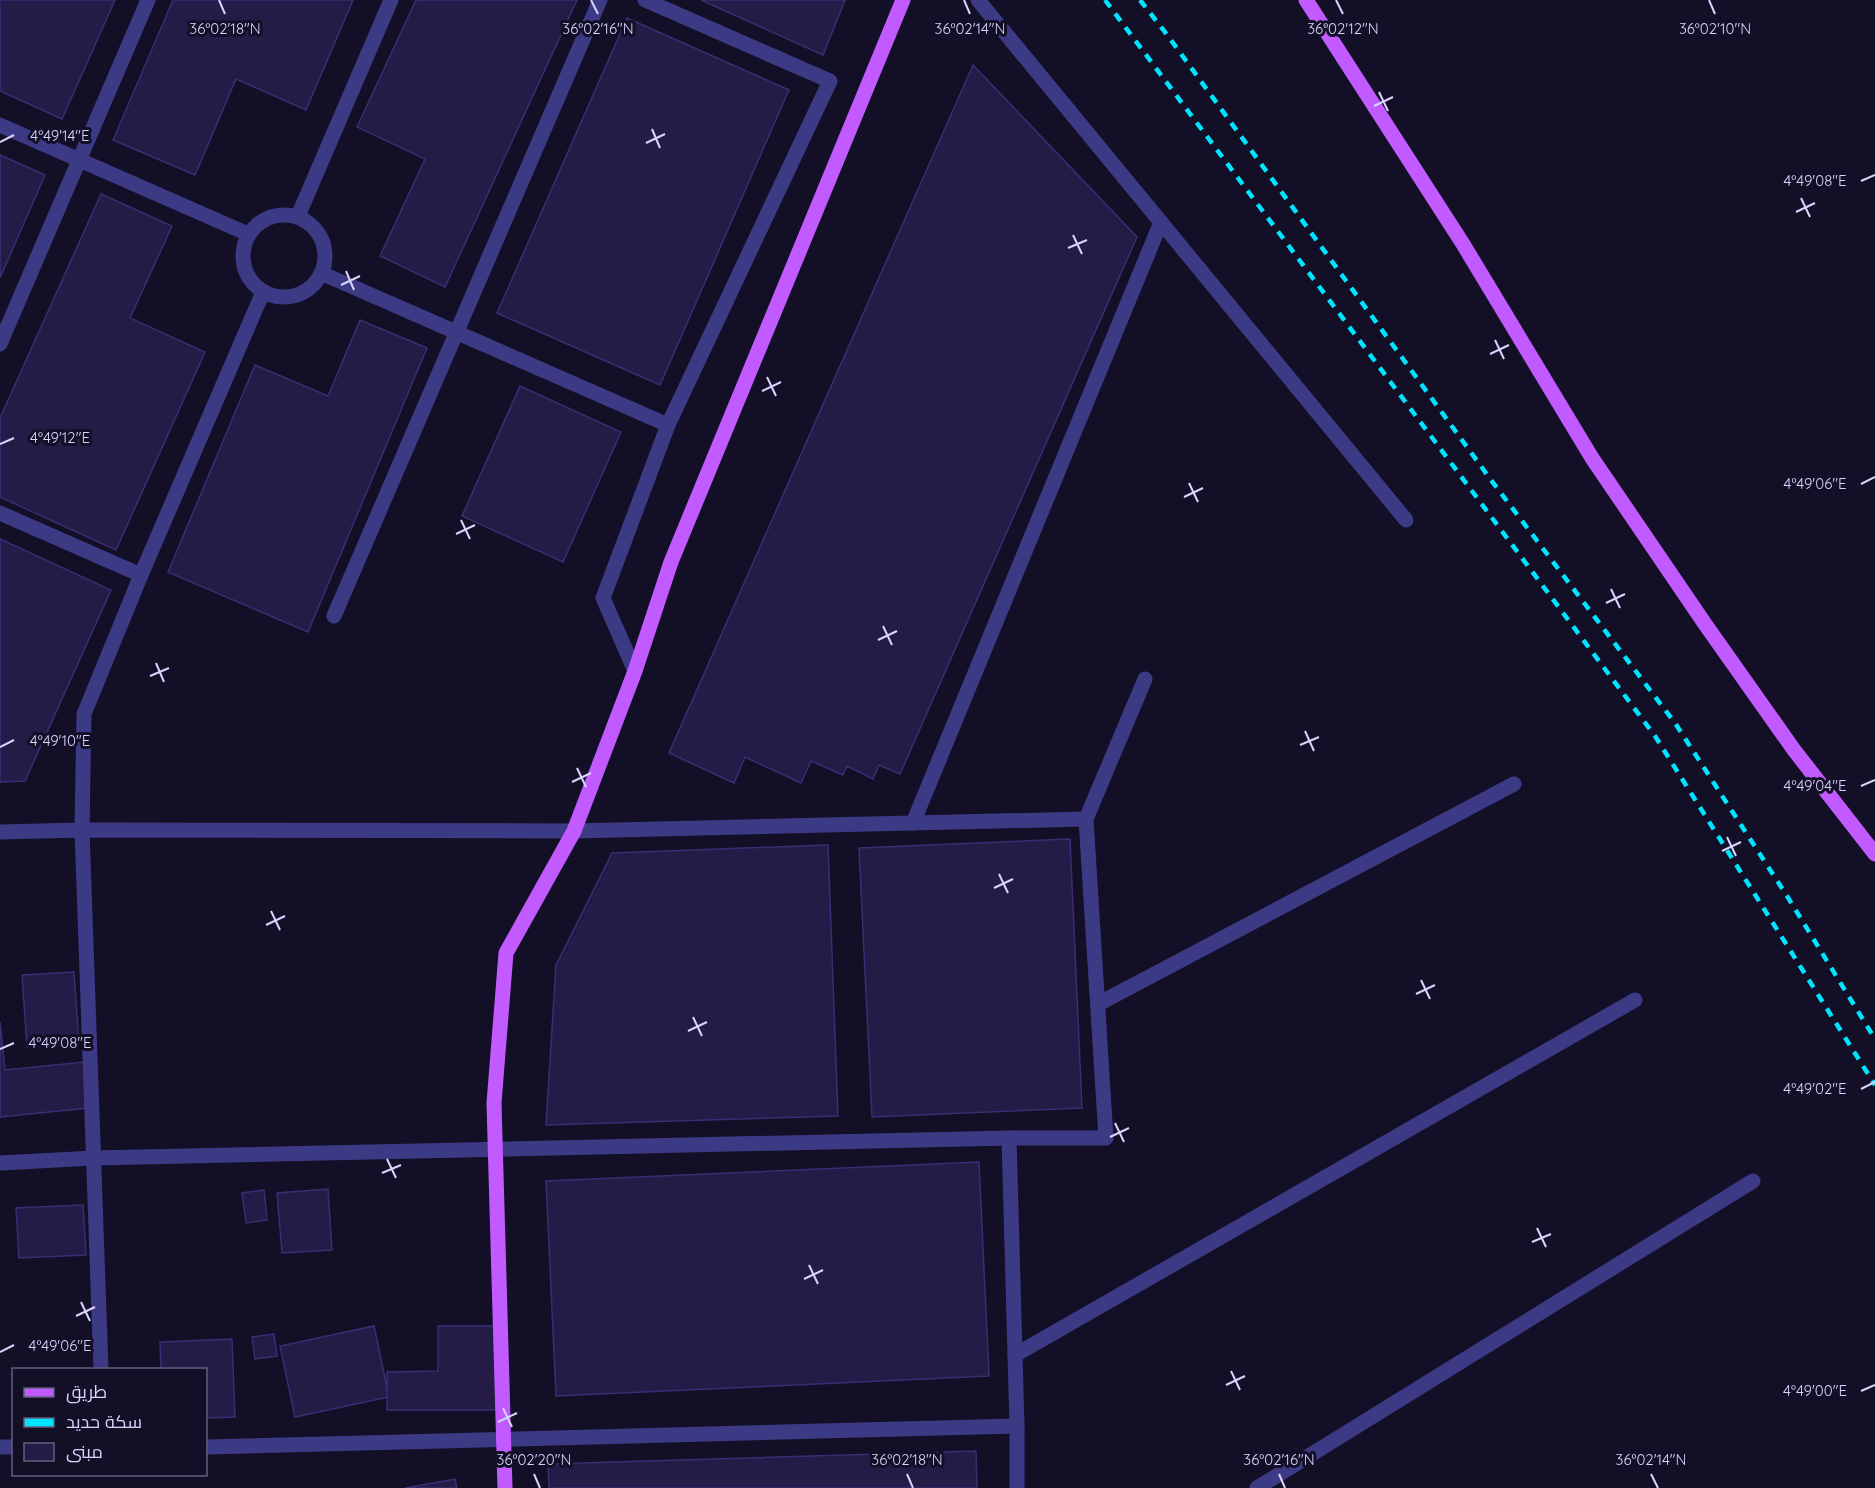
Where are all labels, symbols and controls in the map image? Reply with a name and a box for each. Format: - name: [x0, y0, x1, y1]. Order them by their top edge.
- text: 36°02'18"N: [189, 19, 261, 38]
- text: 36°02'16"N: [562, 19, 634, 38]
- text: 36°02'14"N: [935, 19, 1005, 38]
- text: 36°02'12"N: [1307, 19, 1379, 38]
- text: 36°02'10"N: [1679, 19, 1751, 38]
- text: 4°49'14"E: [30, 126, 90, 145]
- text: 4°49'08"E: [1783, 171, 1847, 190]
- text: 4°49'12"E: [30, 428, 90, 447]
- text: 4°49'06"E: [1783, 474, 1847, 493]
- text: 4°49'10"E: [30, 731, 90, 750]
- text: 4°49'04"E: [1784, 776, 1846, 795]
- text: 4°49'08"E: [28, 1033, 92, 1052]
- text: 4°49'02"E: [1783, 1079, 1847, 1098]
- text: 4°49'06"E: [28, 1336, 92, 1355]
- legend: [12, 1368, 207, 1476]
- text: طريق: [66, 1380, 107, 1404]
- text: 4°49'00"E: [1783, 1381, 1847, 1400]
- text: سكة حديد: [66, 1410, 142, 1433]
- text: مبنى: [66, 1440, 103, 1463]
- text: 36°02'20"N: [497, 1450, 571, 1469]
- text: 36°02'18"N: [871, 1450, 943, 1469]
- text: 36°02'16"N: [1243, 1450, 1315, 1469]
- text: 36°02'14"N: [1616, 1450, 1686, 1469]

